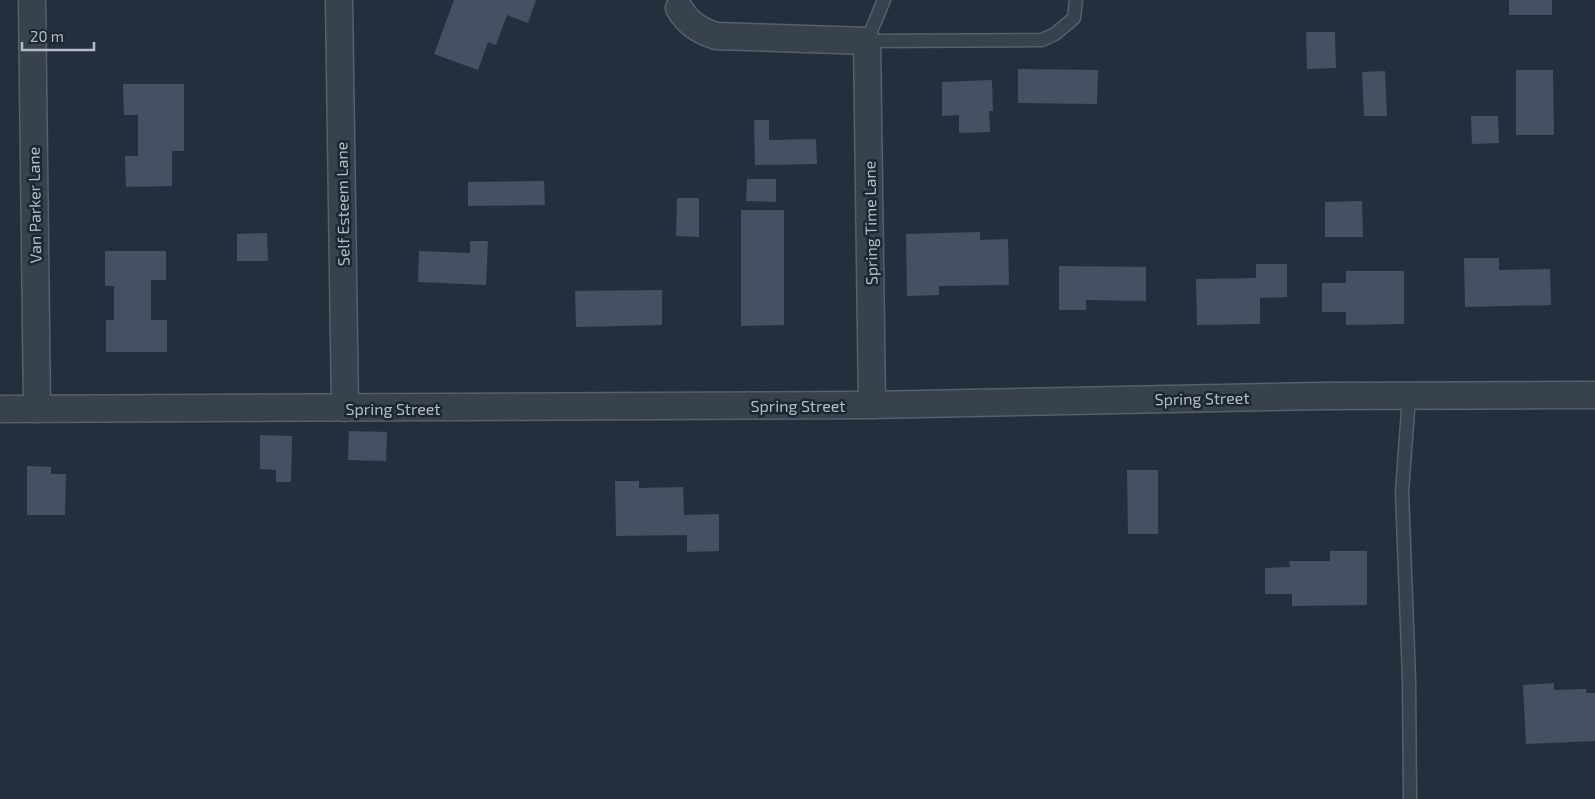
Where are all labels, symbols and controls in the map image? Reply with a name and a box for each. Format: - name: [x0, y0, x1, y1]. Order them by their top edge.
- scale bar: [22, 20, 95, 52]
- text: 20 m: [30, 27, 64, 45]
- street label: Self Esteem Lane: [331, 142, 353, 266]
- street label: Van Parker Lane: [23, 147, 45, 263]
- street label: Spring Time Lane: [859, 161, 881, 285]
- street label: Spring Street: [1154, 388, 1250, 408]
- street label: Spring Street: [751, 396, 845, 415]
- street label: Spring Street: [346, 399, 440, 418]

